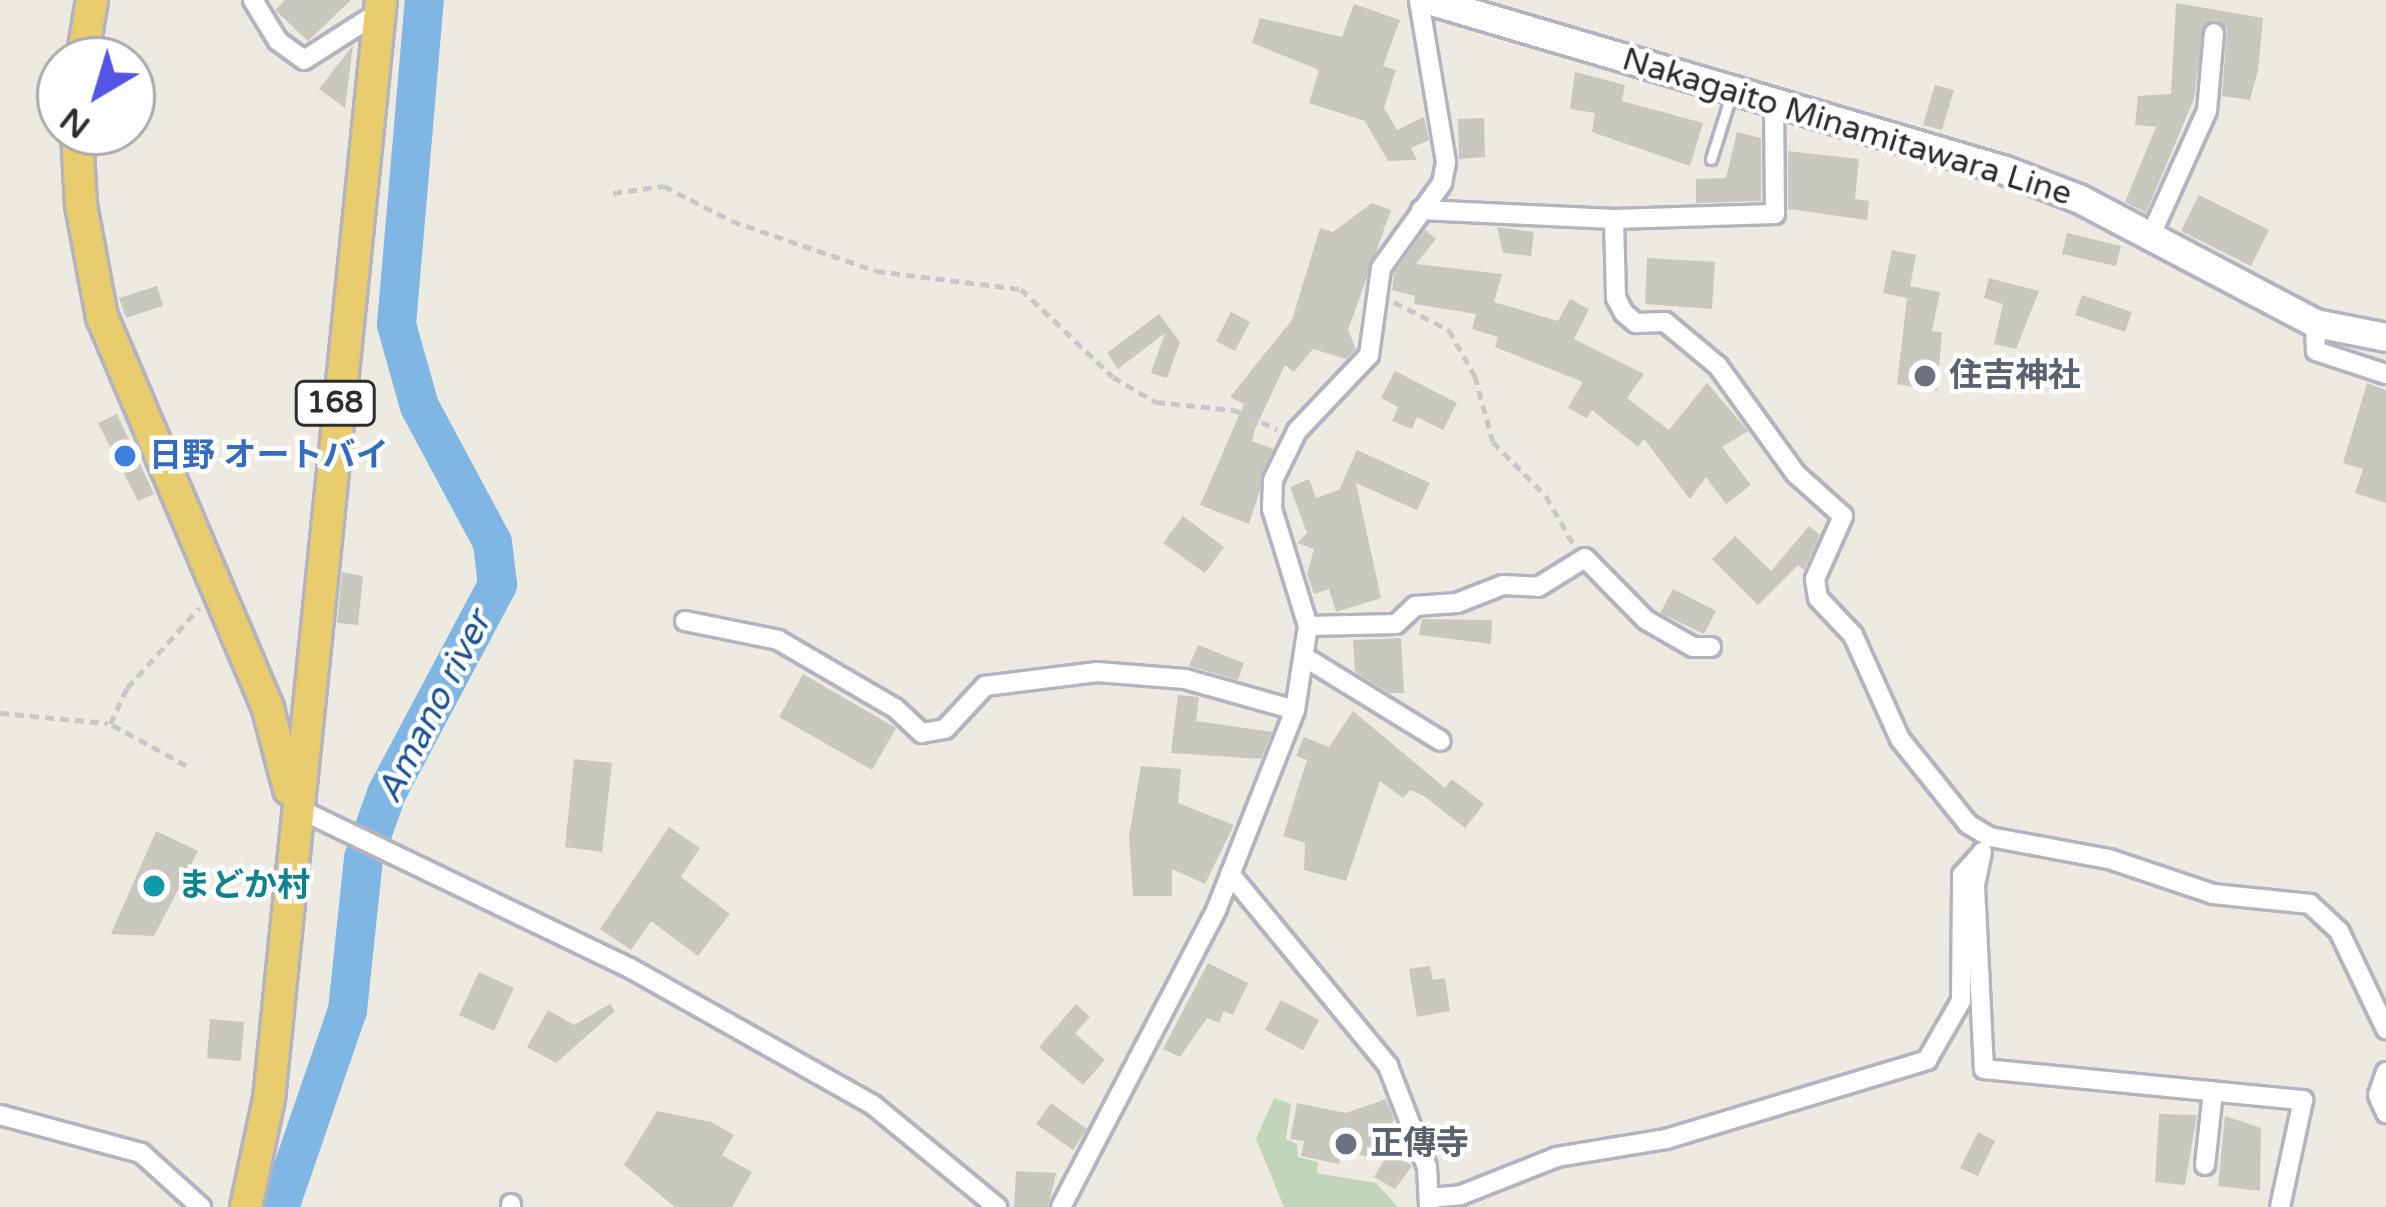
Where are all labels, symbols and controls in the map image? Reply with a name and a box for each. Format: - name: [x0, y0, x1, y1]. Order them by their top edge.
- north arrow: [36, 36, 156, 156]
- street label: Nakagaito Minamitawara Line: [1617, 40, 2077, 214]
- text: N: [53, 99, 98, 146]
- place label: 住吉神社: [1949, 356, 2081, 396]
- marker: 住吉神社: [1912, 363, 1938, 389]
- road number: 168: [293, 379, 377, 427]
- place label: 日野 オートバイ: [149, 436, 389, 476]
- marker: 日野 オートバイ: [112, 443, 138, 469]
- water label: Amano river: [367, 604, 501, 810]
- place label: まどか村: [178, 866, 310, 906]
- marker: まどか村: [141, 873, 167, 899]
- place label: 正傳寺: [1370, 1124, 1469, 1164]
- marker: 正傳寺: [1333, 1131, 1359, 1157]

